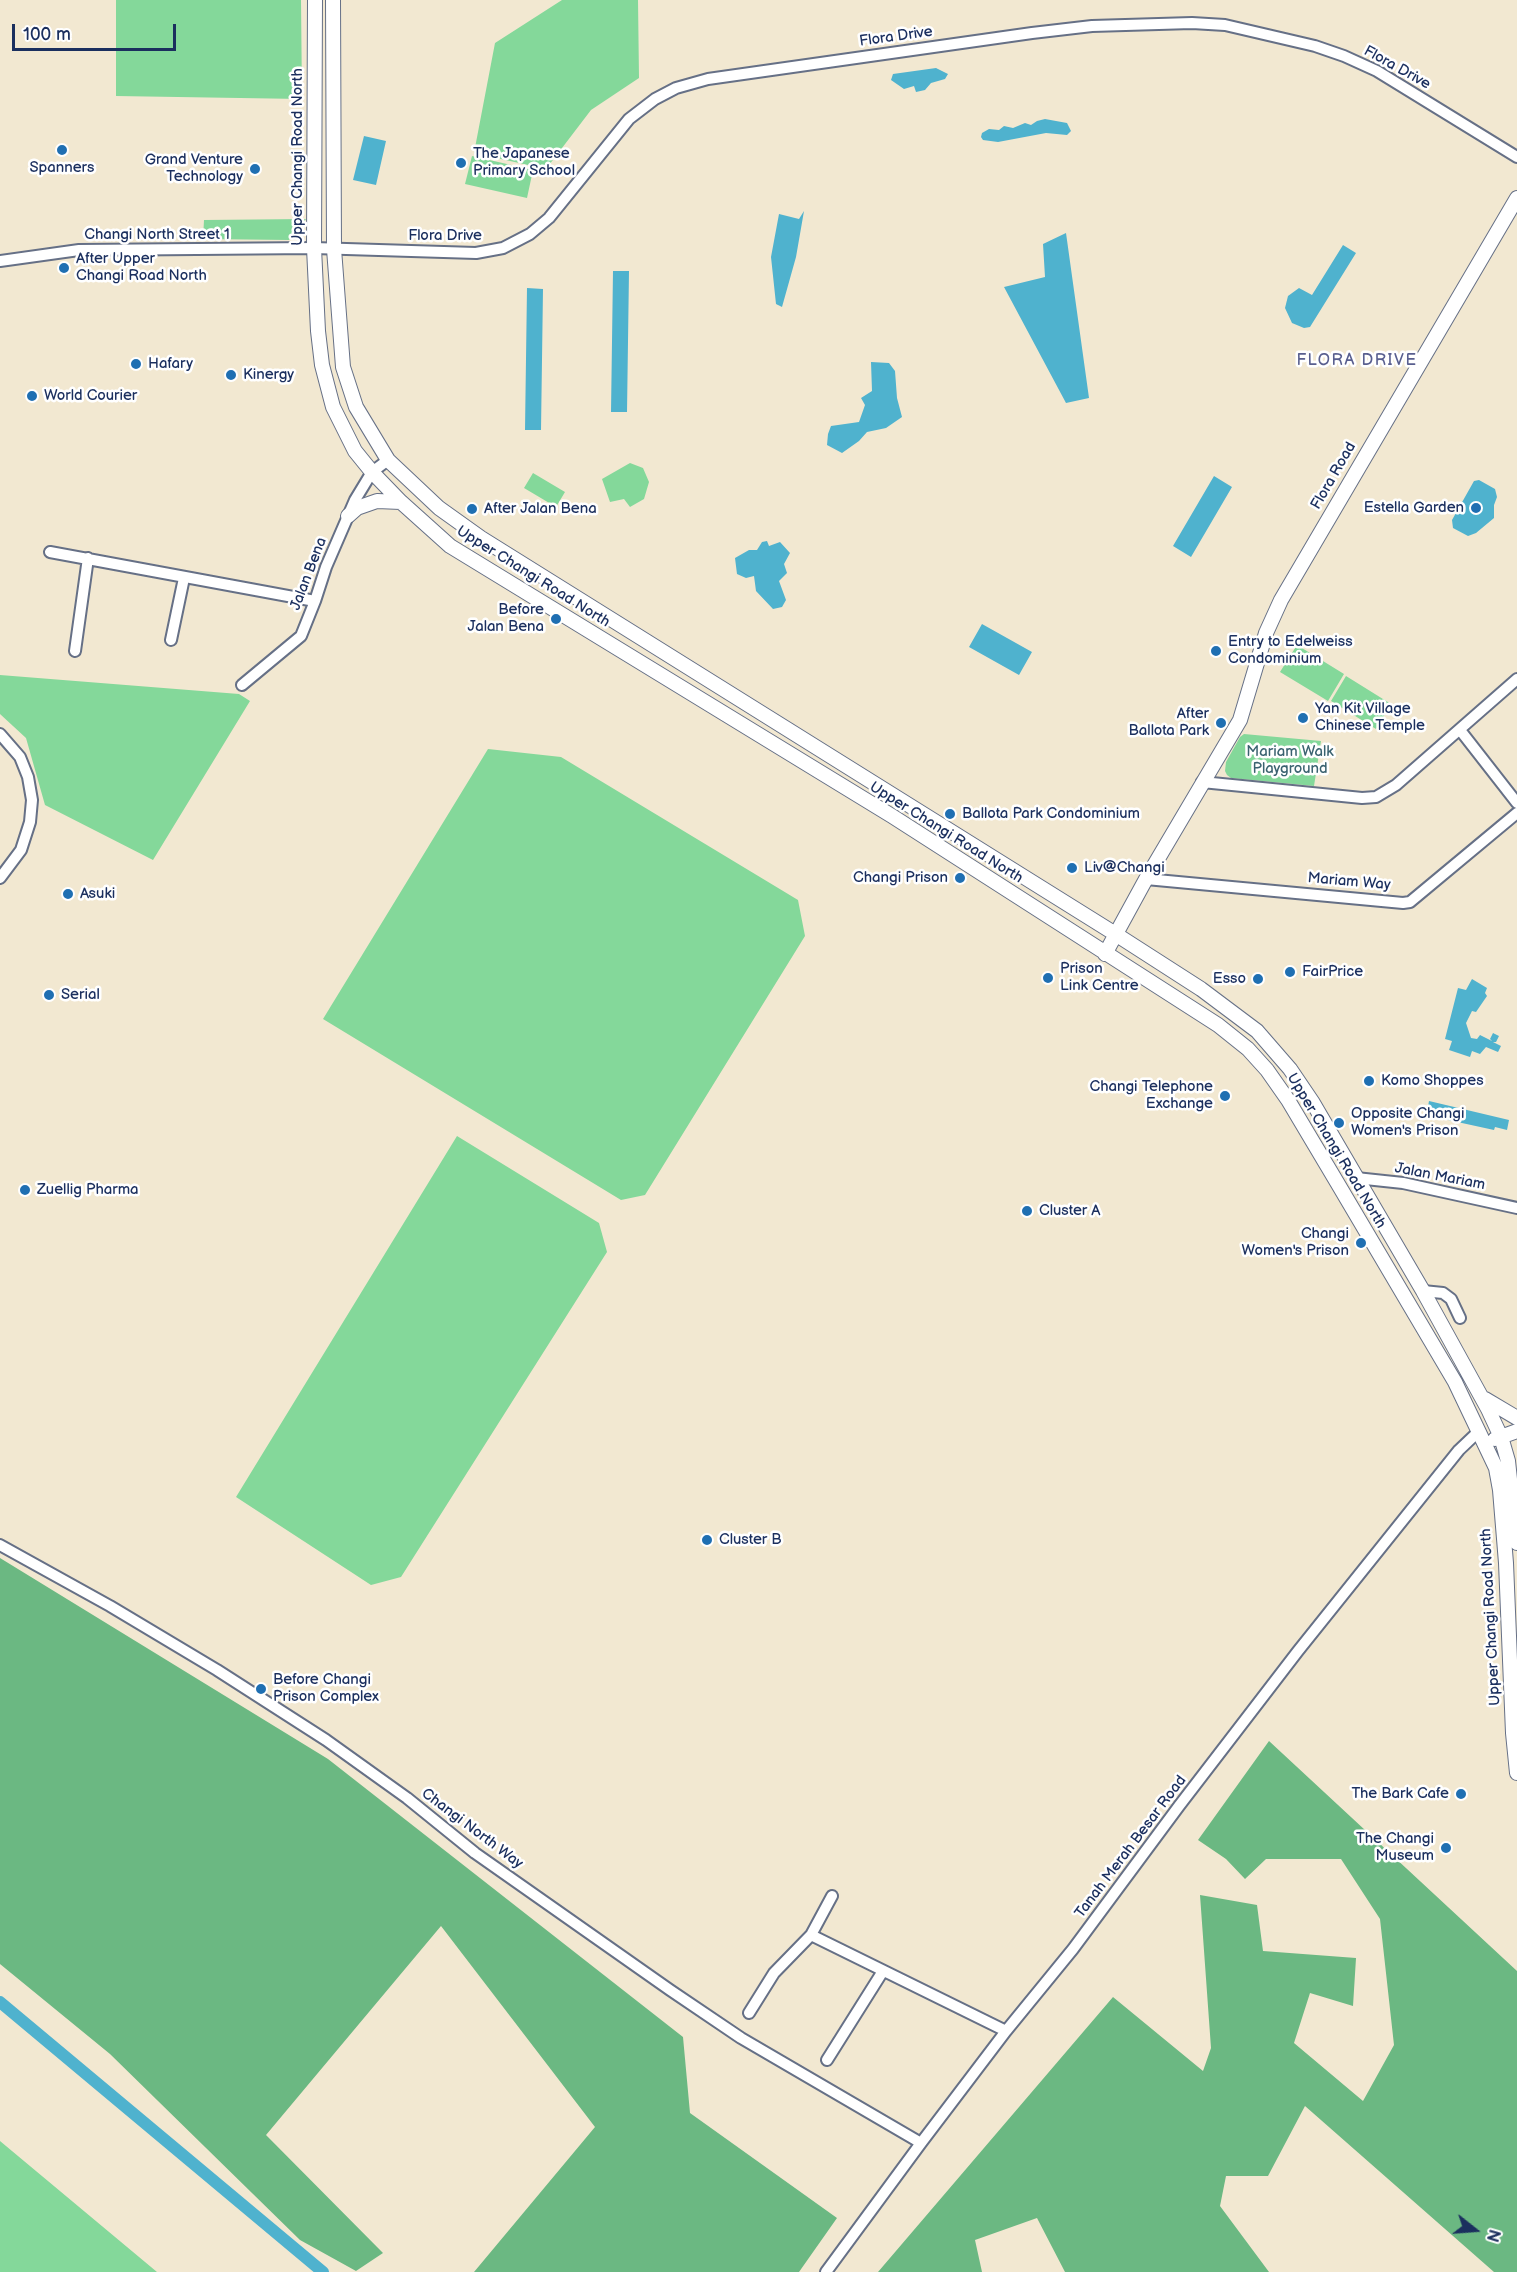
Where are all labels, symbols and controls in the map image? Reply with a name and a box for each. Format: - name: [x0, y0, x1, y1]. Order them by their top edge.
- scale bar: [15, 12, 178, 50]
- street label: Flora Drive: [858, 23, 934, 51]
- text: 100 m: [23, 24, 71, 45]
- street label: Flora Drive: [1360, 42, 1434, 94]
- street label: Upper Changi Road North: [289, 68, 307, 246]
- marker: Spanners: [55, 143, 69, 157]
- place label: The Japanese Primary School: [473, 145, 575, 180]
- place label: Grand Venture Technology: [145, 151, 243, 186]
- marker: The Japanese Primary School: [454, 156, 468, 170]
- place label: Spanners: [30, 159, 94, 177]
- marker: Grand Venture Technology: [248, 162, 262, 176]
- street label: Changi North Street 1: [84, 226, 230, 244]
- street label: Flora Drive: [408, 227, 482, 245]
- place label: After Upper Changi Road North: [76, 250, 207, 285]
- marker: After Upper Changi Road North: [57, 261, 71, 275]
- district label: FLORA DRIVE: [1297, 351, 1417, 371]
- place label: Hafary: [148, 355, 193, 373]
- marker: Hafary: [129, 357, 143, 371]
- place label: Kinergy: [243, 366, 294, 384]
- marker: Kinergy: [224, 368, 238, 382]
- place label: World Courier: [44, 387, 137, 405]
- marker: World Courier: [25, 389, 39, 403]
- street label: Flora Road: [1308, 439, 1360, 513]
- place label: Estella Garden: [1364, 499, 1464, 517]
- place label: After Jalan Bena: [484, 500, 597, 518]
- marker: Estella Garden: [1469, 501, 1483, 515]
- marker: After Jalan Bena: [465, 502, 479, 516]
- street label: Upper Changi Road North: [453, 522, 613, 632]
- street label: Jalan Bena: [287, 535, 331, 613]
- place label: Before Jalan Bena: [468, 601, 544, 636]
- marker: Before Jalan Bena: [549, 612, 563, 626]
- place label: Entry to Edelweiss Condominium: [1228, 633, 1353, 668]
- marker: Entry to Edelweiss Condominium: [1209, 644, 1223, 658]
- place label: Yan Kit Village Chinese Temple: [1315, 700, 1425, 735]
- place label: After Ballota Park: [1129, 705, 1209, 740]
- marker: Yan Kit Village Chinese Temple: [1296, 711, 1310, 725]
- marker: After Ballota Park: [1214, 716, 1228, 730]
- park label: Mariam Walk Playground: [1246, 743, 1334, 778]
- street label: Upper Changi Road North: [866, 778, 1026, 888]
- place label: Ballota Park Condominium: [962, 805, 1140, 823]
- marker: Ballota Park Condominium: [943, 807, 957, 821]
- place label: Liv@Changi: [1084, 859, 1165, 877]
- marker: Liv@Changi: [1065, 861, 1079, 875]
- place label: Changi Prison: [853, 869, 948, 887]
- street label: Mariam Way: [1307, 869, 1391, 895]
- marker: Changi Prison: [953, 871, 967, 885]
- place label: Asuki: [80, 885, 115, 903]
- marker: Asuki: [61, 887, 75, 901]
- place label: Prison Link Centre: [1060, 960, 1139, 995]
- place label: FairPrice: [1302, 963, 1363, 981]
- marker: FairPrice: [1283, 965, 1297, 979]
- place label: Esso: [1213, 970, 1246, 988]
- marker: Prison Link Centre: [1041, 971, 1055, 985]
- marker: Esso: [1251, 972, 1265, 986]
- place label: Serial: [61, 986, 100, 1004]
- marker: Serial: [42, 988, 56, 1002]
- street label: Upper Changi Road North: [1283, 1070, 1389, 1232]
- place label: Komo Shoppes: [1381, 1072, 1484, 1090]
- marker: Komo Shoppes: [1362, 1074, 1376, 1088]
- place label: Changi Telephone Exchange: [1090, 1078, 1213, 1113]
- marker: Changi Telephone Exchange: [1218, 1089, 1232, 1103]
- place label: Opposite Changi Women's Prison: [1351, 1105, 1464, 1140]
- marker: Opposite Changi Women's Prison: [1332, 1116, 1346, 1130]
- street label: Jalan Mariam: [1393, 1159, 1487, 1195]
- place label: Zuellig Pharma: [37, 1181, 139, 1199]
- marker: Zuellig Pharma: [18, 1183, 32, 1197]
- place label: Cluster A: [1039, 1202, 1100, 1220]
- marker: Cluster A: [1020, 1204, 1034, 1218]
- place label: Changi Women's Prison: [1242, 1225, 1349, 1260]
- marker: Changi Women's Prison: [1354, 1236, 1368, 1250]
- street label: Upper Changi Road North: [1477, 1528, 1505, 1706]
- place label: Cluster B: [719, 1531, 782, 1549]
- marker: Cluster B: [700, 1533, 714, 1547]
- place label: Before Changi Prison Complex: [273, 1671, 379, 1706]
- marker: Before Changi Prison Complex: [254, 1682, 268, 1696]
- street label: Tanah Merah Besar Road: [1072, 1772, 1190, 1922]
- street label: Changi North Way: [418, 1785, 526, 1873]
- place label: The Bark Cafe: [1351, 1785, 1449, 1803]
- marker: The Bark Cafe: [1454, 1787, 1468, 1801]
- place label: The Changi Museum: [1356, 1830, 1434, 1865]
- marker: The Changi Museum: [1439, 1841, 1453, 1855]
- north arrow: [1445, 2200, 1505, 2260]
- text: N: [1482, 2227, 1504, 2244]

